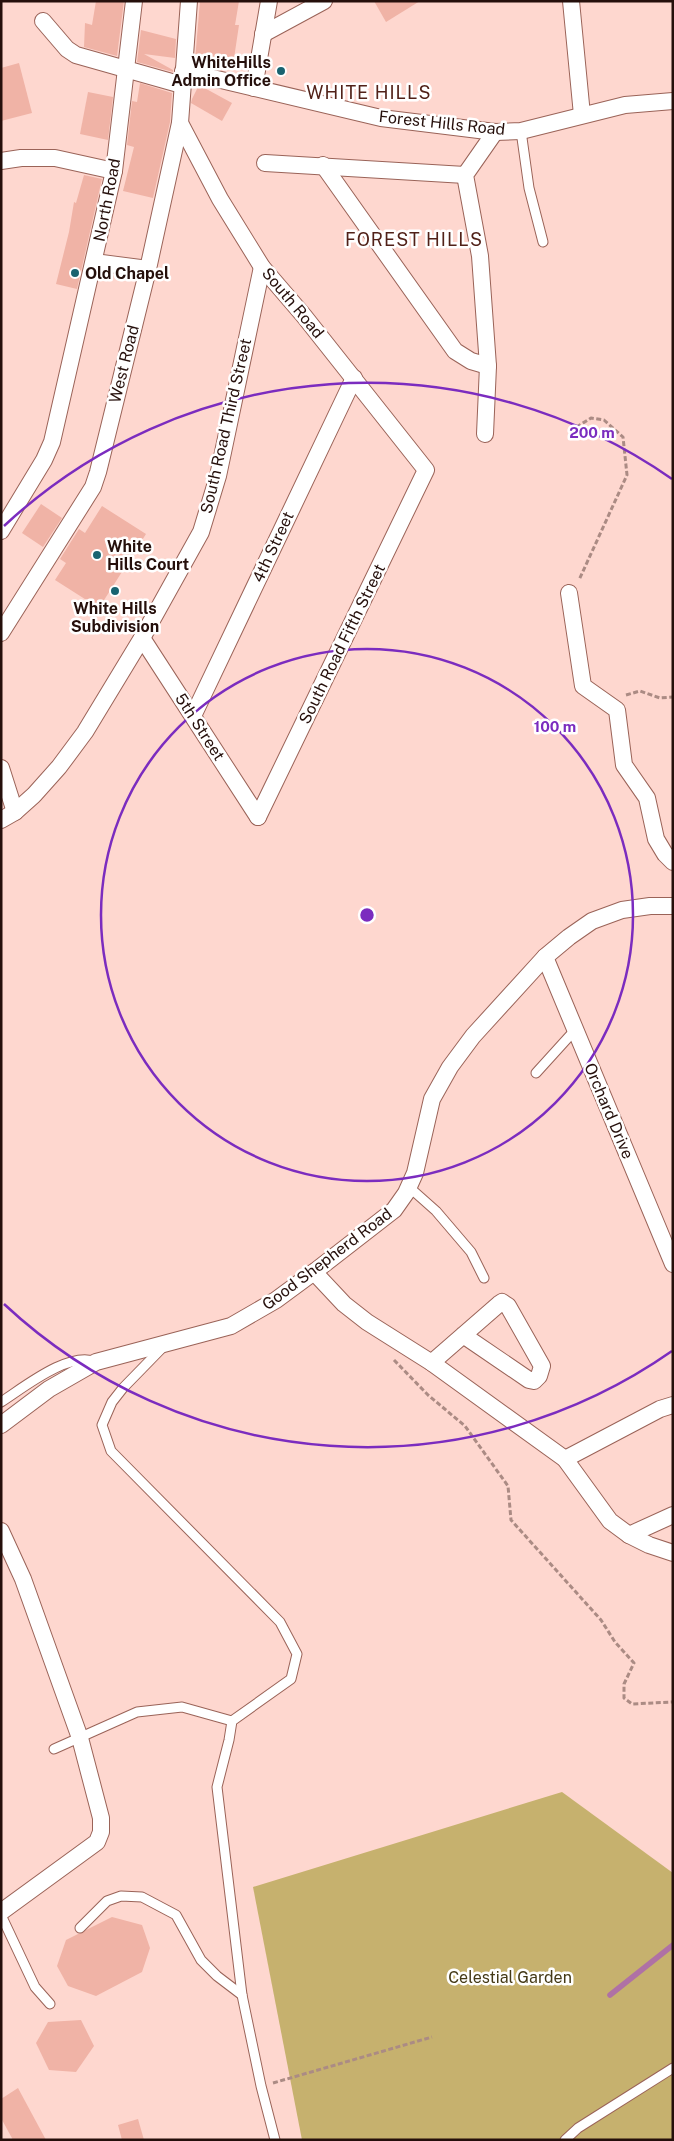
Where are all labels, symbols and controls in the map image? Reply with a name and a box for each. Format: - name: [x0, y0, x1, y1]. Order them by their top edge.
- place label: WhiteHills Admin Office: [171, 53, 271, 90]
- marker: WhiteHills Admin Office: [275, 65, 287, 77]
- district label: WHITE HILLS: [306, 82, 432, 103]
- street label: Forest Hills Road: [378, 107, 506, 139]
- street label: North Road: [90, 157, 124, 243]
- district label: FOREST HILLS: [345, 229, 483, 250]
- place label: Old Chapel: [85, 264, 169, 283]
- street label: South Road: [258, 264, 328, 342]
- marker: Old Chapel: [69, 267, 81, 279]
- street label: West Road: [105, 323, 143, 405]
- street label: South Road Third Street: [197, 337, 255, 515]
- text: 200 m: [569, 424, 615, 441]
- street label: 4th Street: [248, 508, 298, 586]
- place label: White Hills Court: [107, 537, 189, 574]
- marker: White Hills Court: [91, 549, 103, 561]
- street label: South Road Fifth Street: [295, 561, 389, 727]
- marker: White Hills Subdivision: [109, 585, 121, 597]
- place label: White Hills Subdivision: [71, 599, 159, 636]
- street label: 5th Street: [171, 690, 229, 764]
- text: 100 m: [534, 718, 576, 735]
- centre of rings: [358, 906, 376, 924]
- street label: Orchard Drive: [580, 1060, 638, 1162]
- street label: Good Shepherd Road: [258, 1204, 396, 1314]
- park label: Celestial Garden: [448, 1968, 572, 1987]

